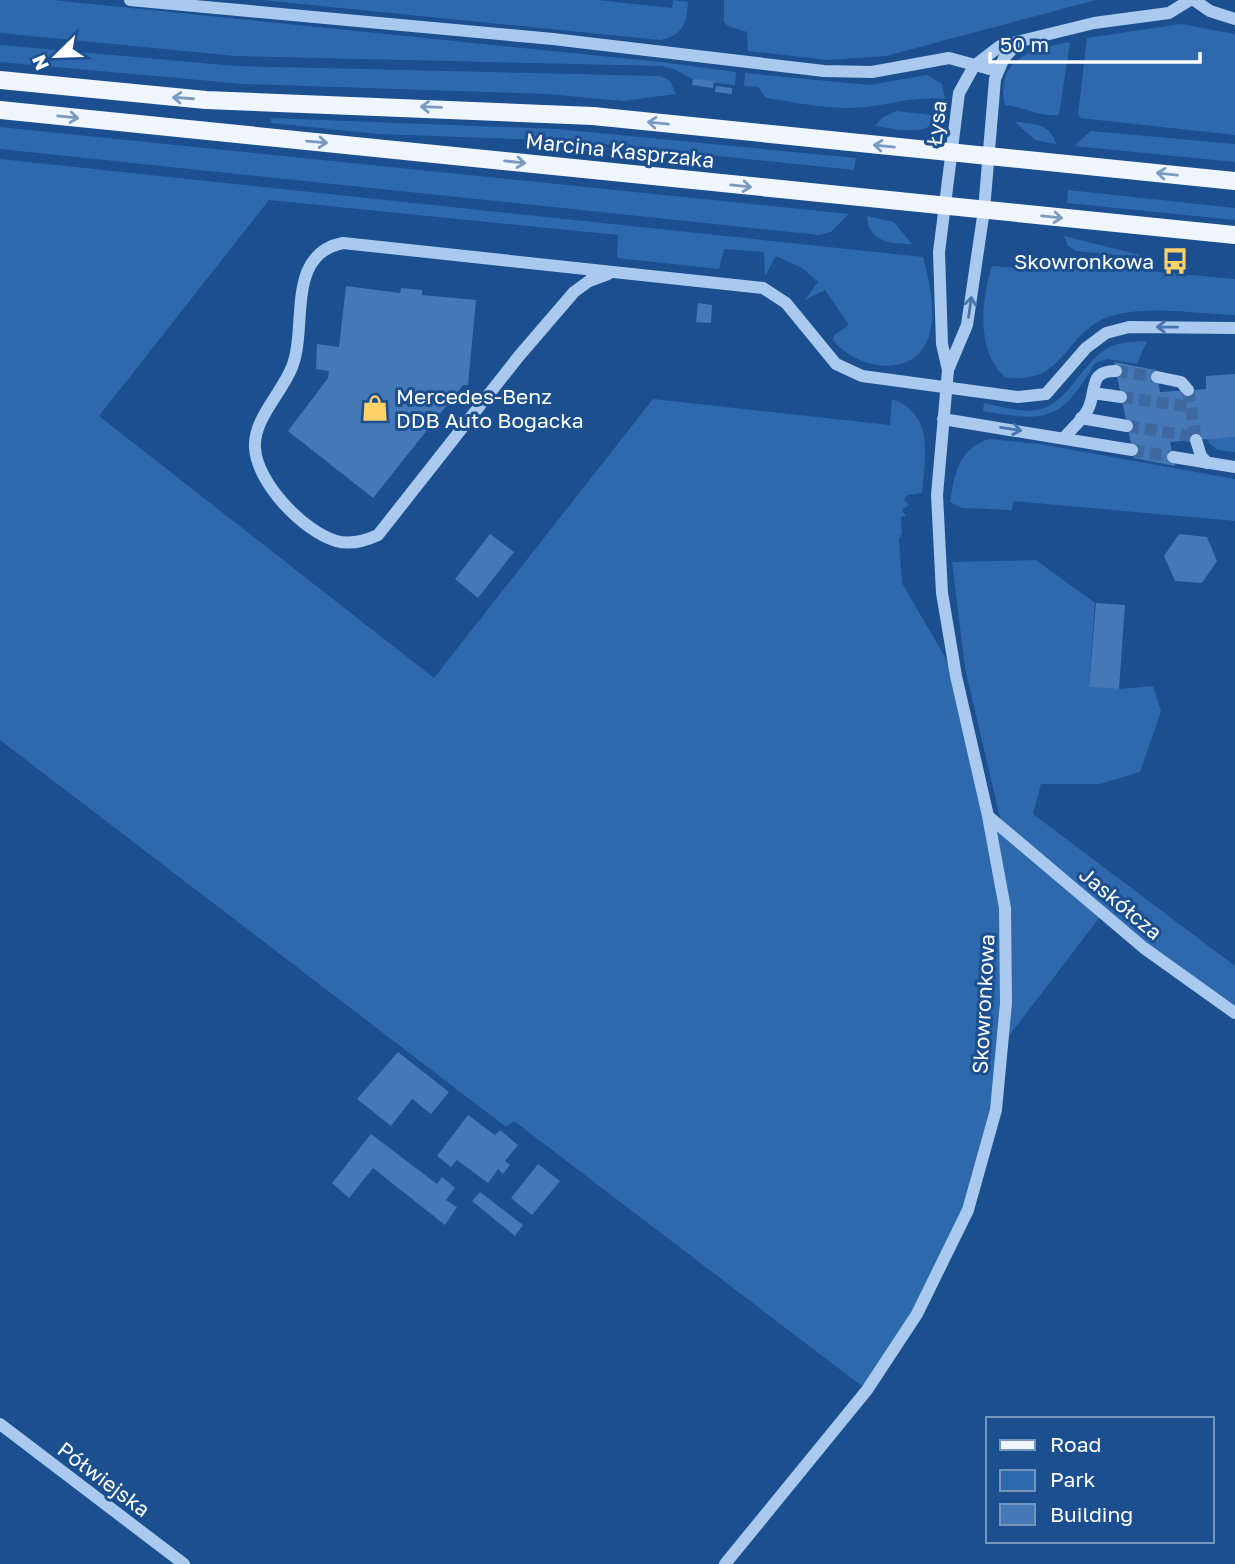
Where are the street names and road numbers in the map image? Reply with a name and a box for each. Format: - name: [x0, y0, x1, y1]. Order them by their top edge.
- street label: Łysa: [920, 99, 952, 147]
- street label: Marcina Kasprzaka: [524, 127, 716, 173]
- street label: Jaskółcza: [1074, 861, 1168, 945]
- street label: Skowronkowa: [966, 933, 1000, 1075]
- street label: Półwiejska: [53, 1436, 155, 1522]

